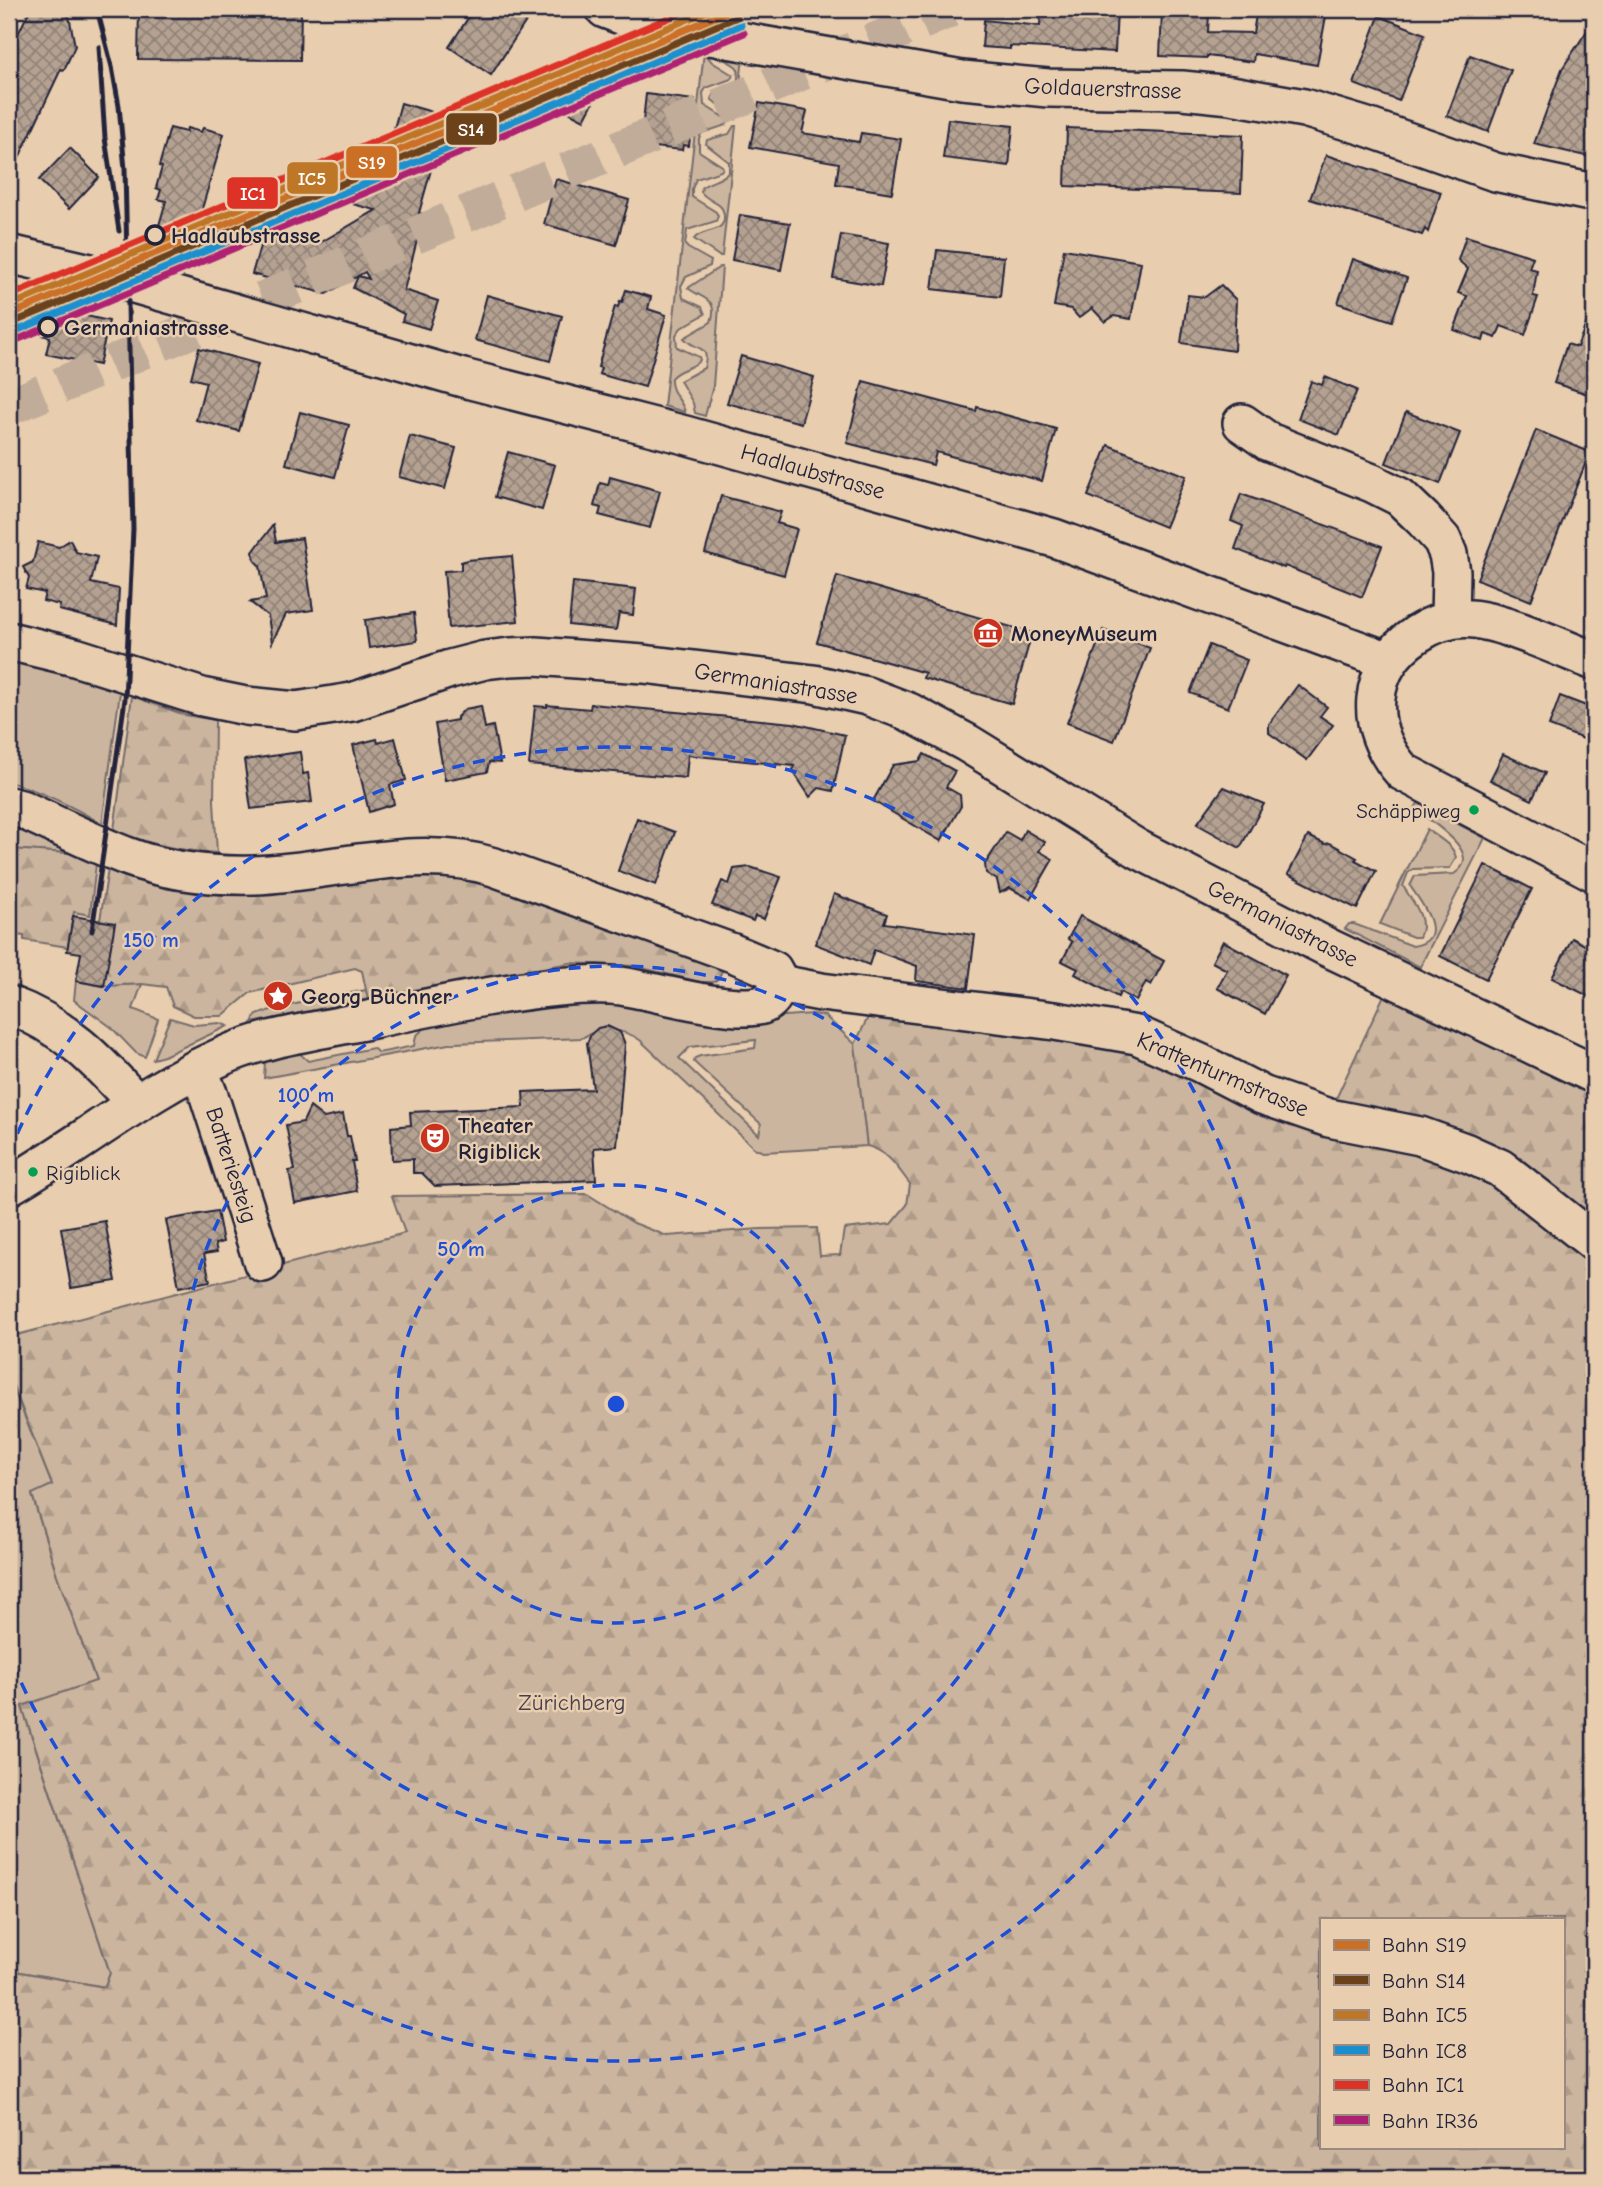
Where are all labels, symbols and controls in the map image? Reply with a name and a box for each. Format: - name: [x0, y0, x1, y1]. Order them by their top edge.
- street label: Goldauerstrasse: [1024, 72, 1182, 105]
- line badge: S14: [445, 112, 498, 146]
- text: S14: [458, 119, 484, 141]
- line badge: S19: [345, 145, 398, 179]
- text: S19: [358, 152, 386, 174]
- line badge: IC5: [286, 161, 339, 195]
- text: IC5: [298, 168, 326, 190]
- line badge: IC1: [226, 176, 279, 210]
- text: IC1: [240, 183, 266, 205]
- place label: Hadlaubstrasse: [171, 222, 321, 249]
- marker: Hadlaubstrasse: [145, 225, 165, 245]
- place label: Germaniastrasse: [64, 314, 229, 341]
- marker: Germaniastrasse: [38, 317, 58, 337]
- street label: Hadlaubstrasse: [738, 438, 888, 505]
- museum icon: MoneyMuseum: [971, 616, 1005, 650]
- place label: MoneyMuseum: [1011, 620, 1158, 647]
- street label: Germaniastrasse: [692, 657, 860, 710]
- place label: Schäppiweg: [1356, 799, 1461, 823]
- marker: Schäppiweg: [1467, 803, 1481, 817]
- street label: Germaniastrasse: [1203, 874, 1362, 973]
- text: 150 m: [123, 928, 179, 952]
- place icon: Georg Büchner: [261, 979, 295, 1013]
- place label: Georg Büchner: [301, 983, 452, 1010]
- street label: Krattenturmstrasse: [1133, 1026, 1313, 1123]
- text: 100 m: [278, 1083, 334, 1107]
- street label: Batteriesteig: [200, 1104, 263, 1227]
- place label: Theater Rigiblick: [458, 1112, 540, 1165]
- theatre icon: Theater Rigiblick: [418, 1121, 452, 1155]
- place label: Rigiblick: [46, 1161, 120, 1185]
- marker: Rigiblick: [26, 1165, 40, 1179]
- text: 50 m: [437, 1237, 485, 1261]
- centre of rings: [604, 1392, 628, 1416]
- park label: Zürichberg: [518, 1689, 626, 1716]
- legend: [1320, 1918, 1564, 2148]
- text: Bahn S19: [1382, 1933, 1467, 1957]
- text: Bahn S14: [1382, 1969, 1466, 1993]
- text: Bahn IC5: [1382, 2003, 1468, 2027]
- text: Bahn IC8: [1382, 2039, 1467, 2063]
- text: Bahn IC1: [1382, 2073, 1465, 2097]
- text: Bahn IR36: [1382, 2109, 1479, 2133]

